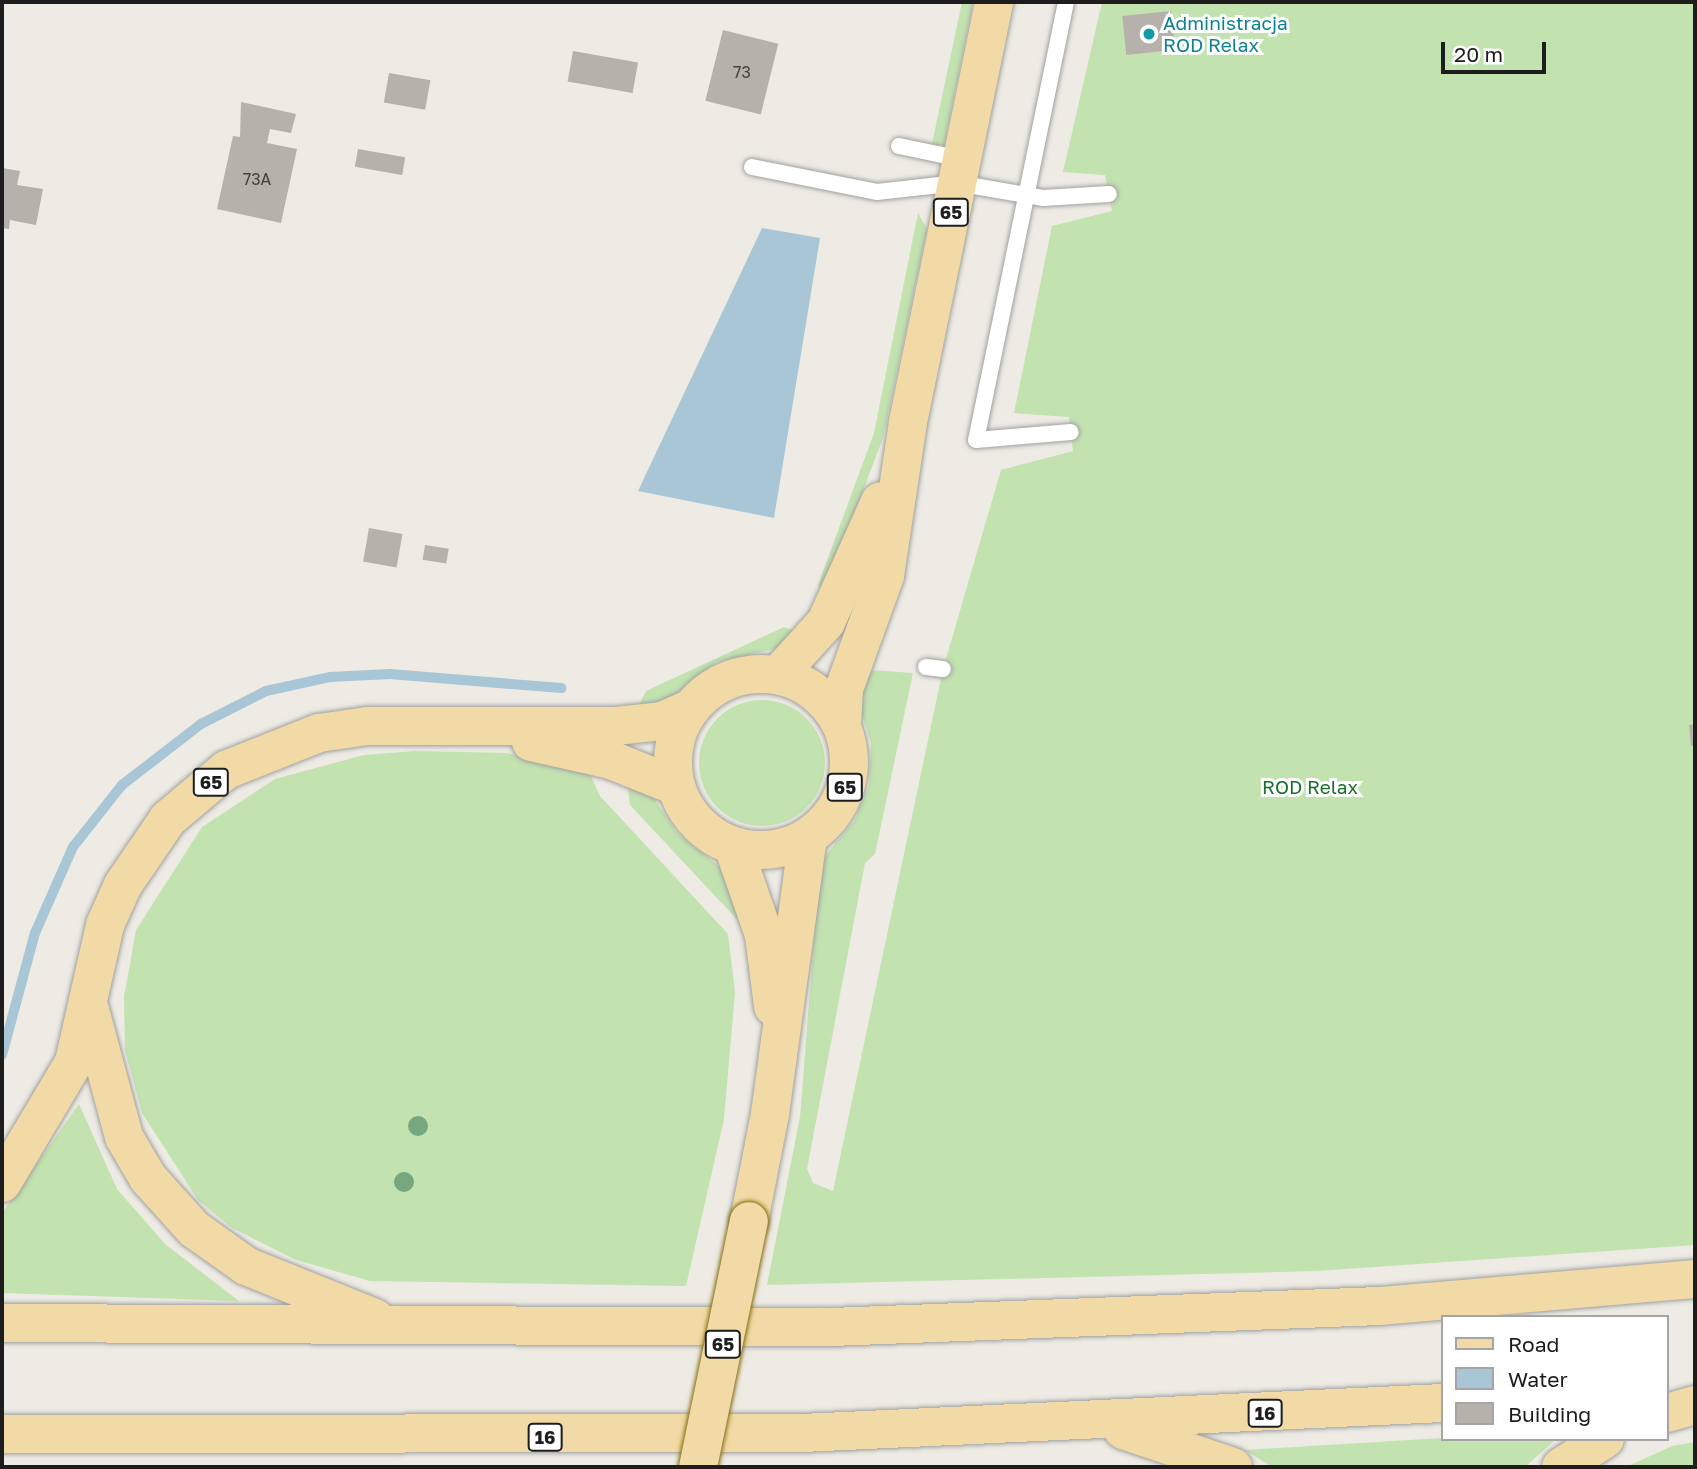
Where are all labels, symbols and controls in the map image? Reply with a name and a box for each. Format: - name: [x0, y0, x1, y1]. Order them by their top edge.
- place label: Administracja ROD Relax: [1163, 12, 1288, 56]
- marker: Administracja ROD Relax: [1141, 26, 1157, 42]
- scale bar: [1445, 28, 1550, 72]
- text: 20 m: [1454, 41, 1503, 67]
- house number: 73: [733, 62, 751, 82]
- house number: 73A: [243, 169, 271, 189]
- road number: 65: [932, 197, 970, 226]
- road number: 65: [192, 768, 230, 796]
- road number: 65: [826, 772, 864, 802]
- park label: ROD Relax: [1262, 776, 1358, 798]
- legend: [1442, 1315, 1669, 1441]
- road number: 65: [704, 1330, 742, 1358]
- text: Road: [1508, 1331, 1559, 1357]
- text: Water: [1508, 1366, 1568, 1392]
- road number: 16: [1248, 1398, 1282, 1428]
- text: Building: [1508, 1401, 1591, 1427]
- road number: 16: [528, 1422, 562, 1452]

